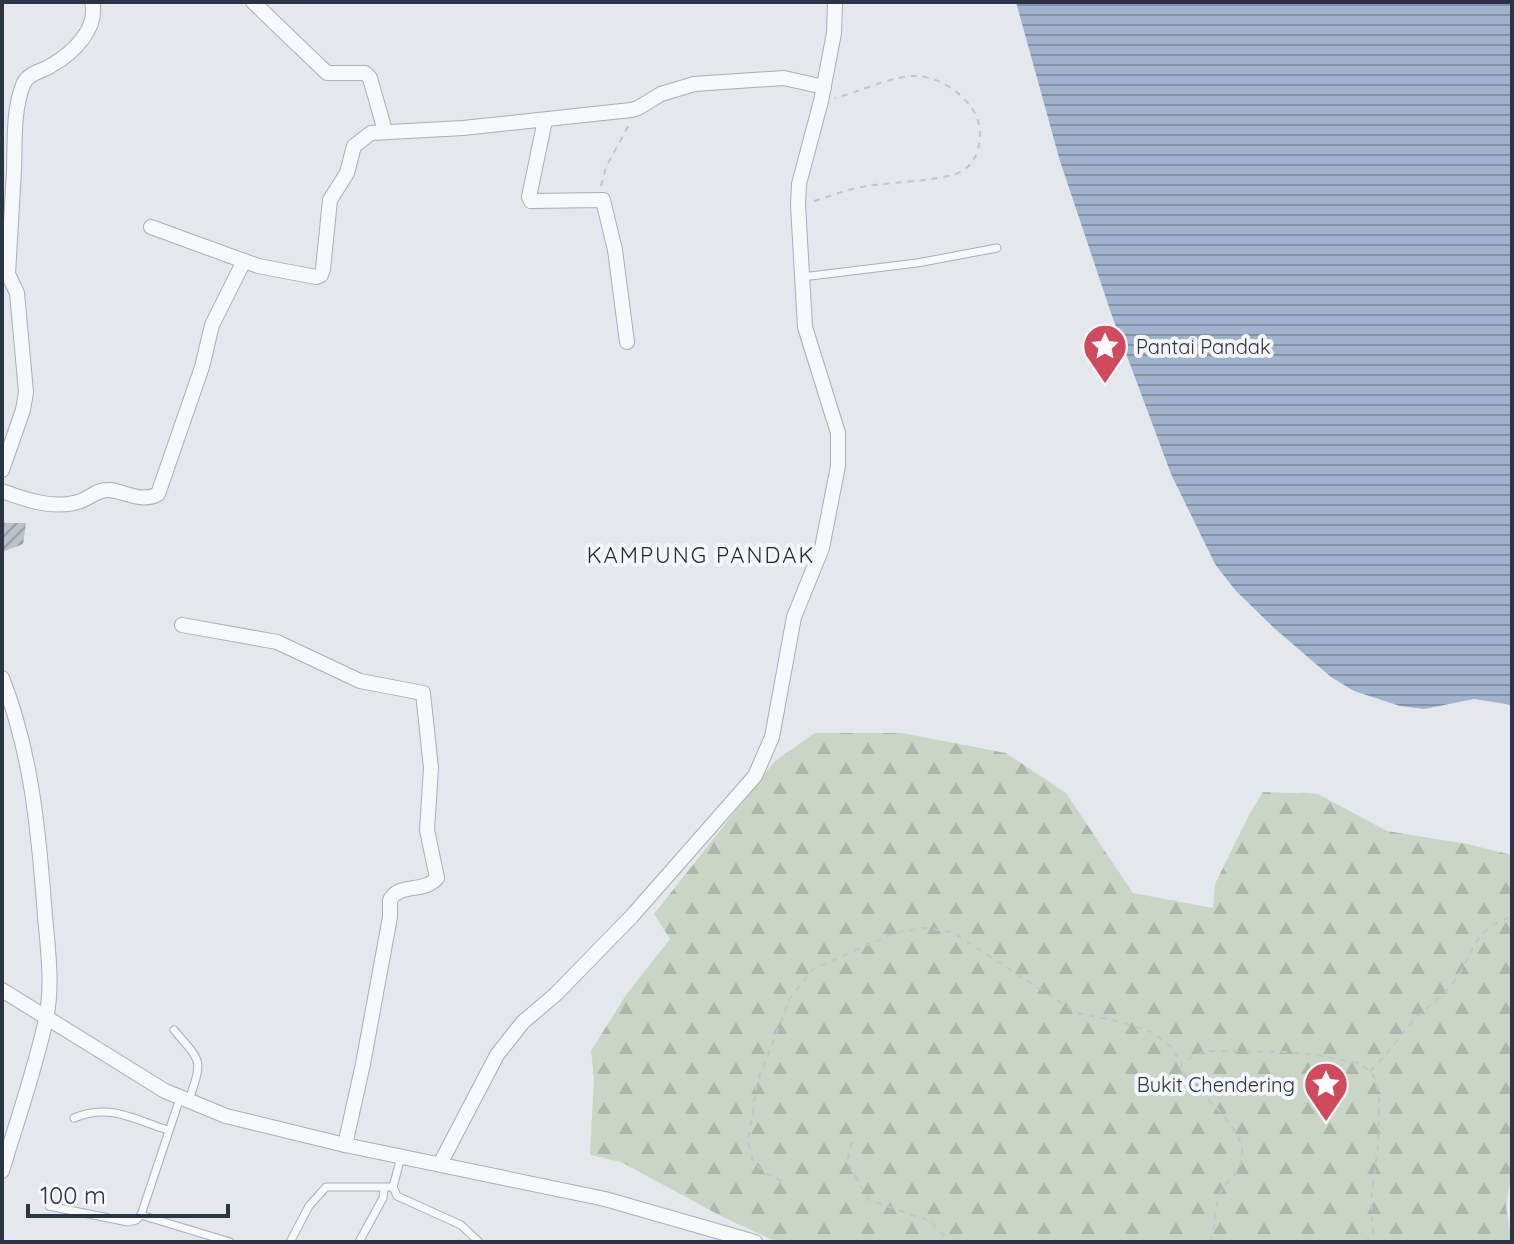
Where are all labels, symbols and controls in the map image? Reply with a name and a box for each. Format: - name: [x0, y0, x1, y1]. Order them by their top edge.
- place icon: Pantai Pandak: [1081, 322, 1129, 385]
- place label: Pantai Pandak: [1136, 334, 1271, 359]
- district label: KAMPUNG PANDAK: [587, 541, 815, 569]
- place icon: Bukit Chendering: [1302, 1060, 1350, 1123]
- place label: Bukit Chendering: [1137, 1072, 1295, 1097]
- scale bar: [28, 1168, 228, 1218]
- text: 100 m: [40, 1180, 106, 1210]

